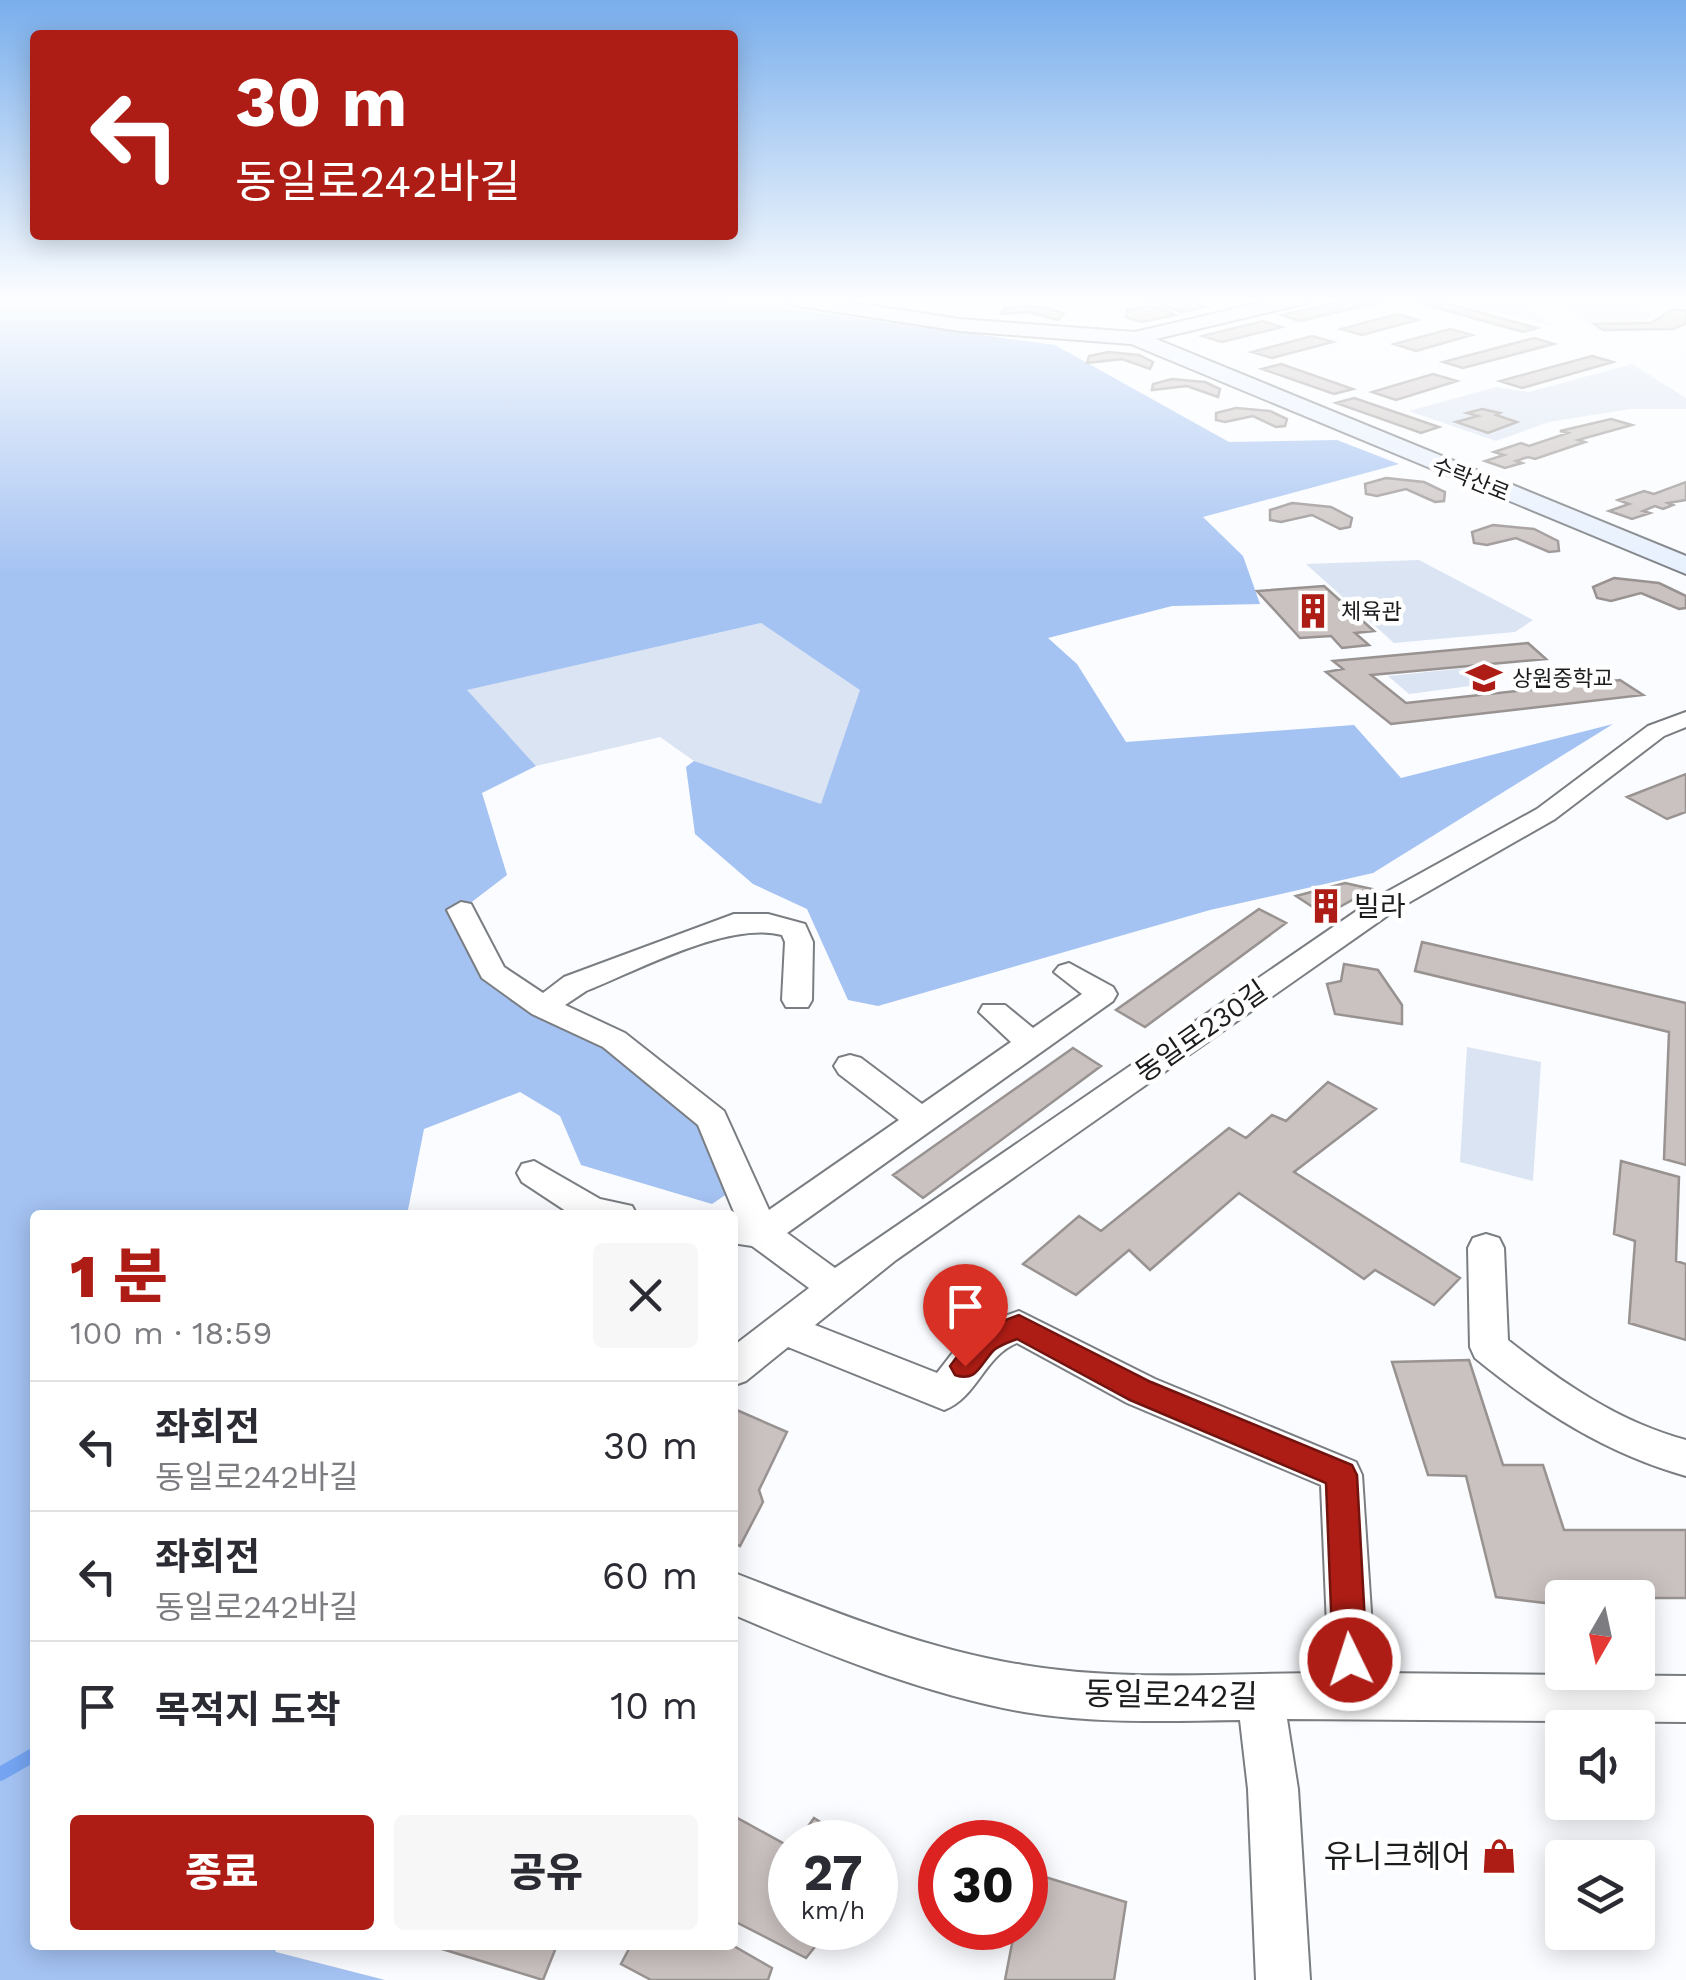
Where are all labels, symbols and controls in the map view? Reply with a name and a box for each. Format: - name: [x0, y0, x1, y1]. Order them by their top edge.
- text: 30 m: [235, 61, 407, 143]
- icon: left: [70, 70, 200, 200]
- text: 동일로242바길: [235, 155, 521, 208]
- street label: 수락산로: [1429, 453, 1513, 506]
- building icon: 체육관: [1294, 592, 1332, 630]
- place label: 체육관: [1341, 599, 1402, 624]
- school or university icon: 상원중학교: [1465, 659, 1503, 697]
- place label: 상원중학교: [1512, 666, 1613, 691]
- building icon: 빌라: [1307, 887, 1345, 925]
- place label: 빌라: [1354, 890, 1406, 923]
- street label: 동일로230길: [1129, 974, 1273, 1089]
- text: 1 분: [70, 1241, 168, 1312]
- button: close: [593, 1243, 698, 1348]
- pin: [923, 1264, 1008, 1367]
- icon: arrive: [938, 1279, 993, 1334]
- text: 100 m · 18:59: [70, 1314, 272, 1352]
- text: 좌회전: [155, 1405, 260, 1449]
- icon: left: [70, 1419, 125, 1474]
- text: 30 m: [603, 1424, 698, 1468]
- text: 동일로242바길: [155, 1458, 358, 1496]
- text: 좌회전: [155, 1535, 260, 1579]
- icon: left: [70, 1549, 125, 1604]
- text: 60 m: [602, 1554, 698, 1598]
- north arrow: [1545, 1580, 1655, 1690]
- map controls: [1545, 1580, 1655, 1950]
- text: 동일로242바길: [155, 1588, 358, 1626]
- position arrow: [1298, 1608, 1402, 1712]
- street label: 동일로242길: [1084, 1674, 1258, 1716]
- icon: arrive: [70, 1679, 125, 1734]
- text: 10 m: [610, 1684, 698, 1728]
- text: 목적지 도착: [155, 1688, 341, 1732]
- button: sound: [1545, 1710, 1655, 1820]
- button: 종료: [70, 1815, 374, 1930]
- button: 공유: [394, 1815, 698, 1930]
- speed limit sign: 30: [918, 1820, 1048, 1950]
- place label: 유니크헤어: [1324, 1837, 1471, 1875]
- shop icon: 유니크헤어: [1480, 1837, 1518, 1875]
- button: layers: [1545, 1840, 1655, 1950]
- text: 27: [803, 1843, 863, 1902]
- text: km/h: [801, 1896, 865, 1925]

